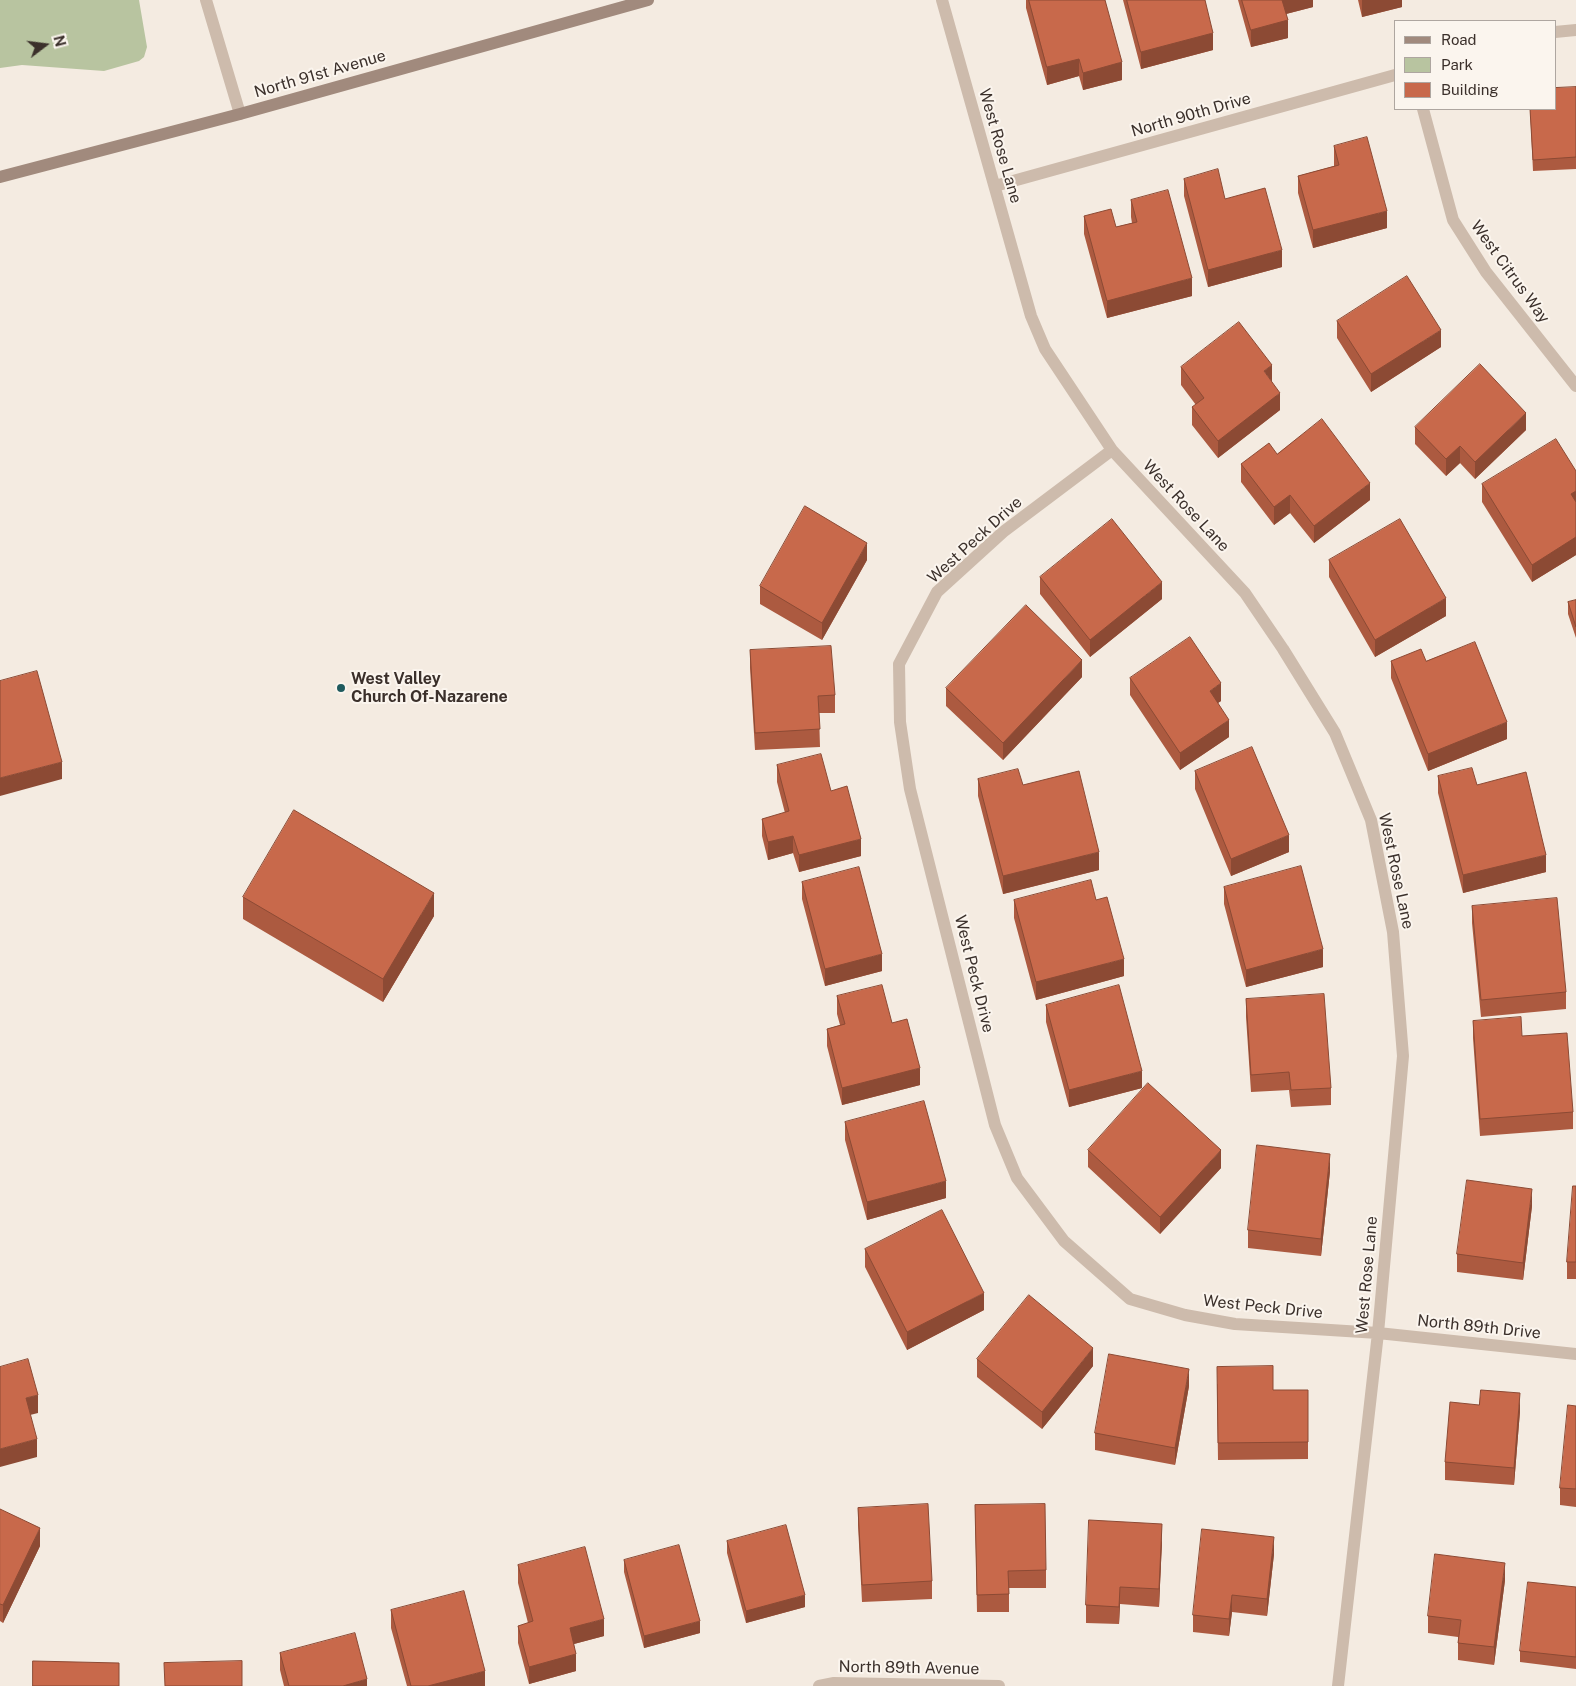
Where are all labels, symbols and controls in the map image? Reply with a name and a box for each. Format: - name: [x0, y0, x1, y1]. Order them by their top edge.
- north arrow: [20, 20, 70, 70]
- legend: [1394, 20, 1556, 110]
- text: Road: [1441, 31, 1477, 48]
- text: N: [50, 34, 69, 48]
- street label: North 91st Avenue: [252, 46, 388, 102]
- text: Park: [1441, 56, 1473, 73]
- text: Building: [1441, 81, 1499, 98]
- street label: West Rose Lane: [974, 87, 1026, 205]
- street label: North 90th Drive: [1129, 89, 1253, 141]
- street label: West Citrus Way: [1466, 217, 1554, 327]
- street label: West Rose Lane: [1139, 456, 1233, 556]
- street label: West Peck Drive: [924, 493, 1026, 587]
- place label: West Valley Church Of-Nazarene: [351, 669, 508, 707]
- marker: West Valley Church Of-Nazarene: [335, 682, 347, 694]
- street label: West Rose Lane: [1374, 811, 1418, 931]
- street label: West Peck Drive: [950, 913, 998, 1035]
- street label: West Rose Lane: [1352, 1215, 1382, 1335]
- street label: West Peck Drive: [1202, 1291, 1324, 1323]
- street label: North 89th Drive: [1416, 1311, 1542, 1343]
- street label: North 89th Avenue: [838, 1657, 980, 1679]

